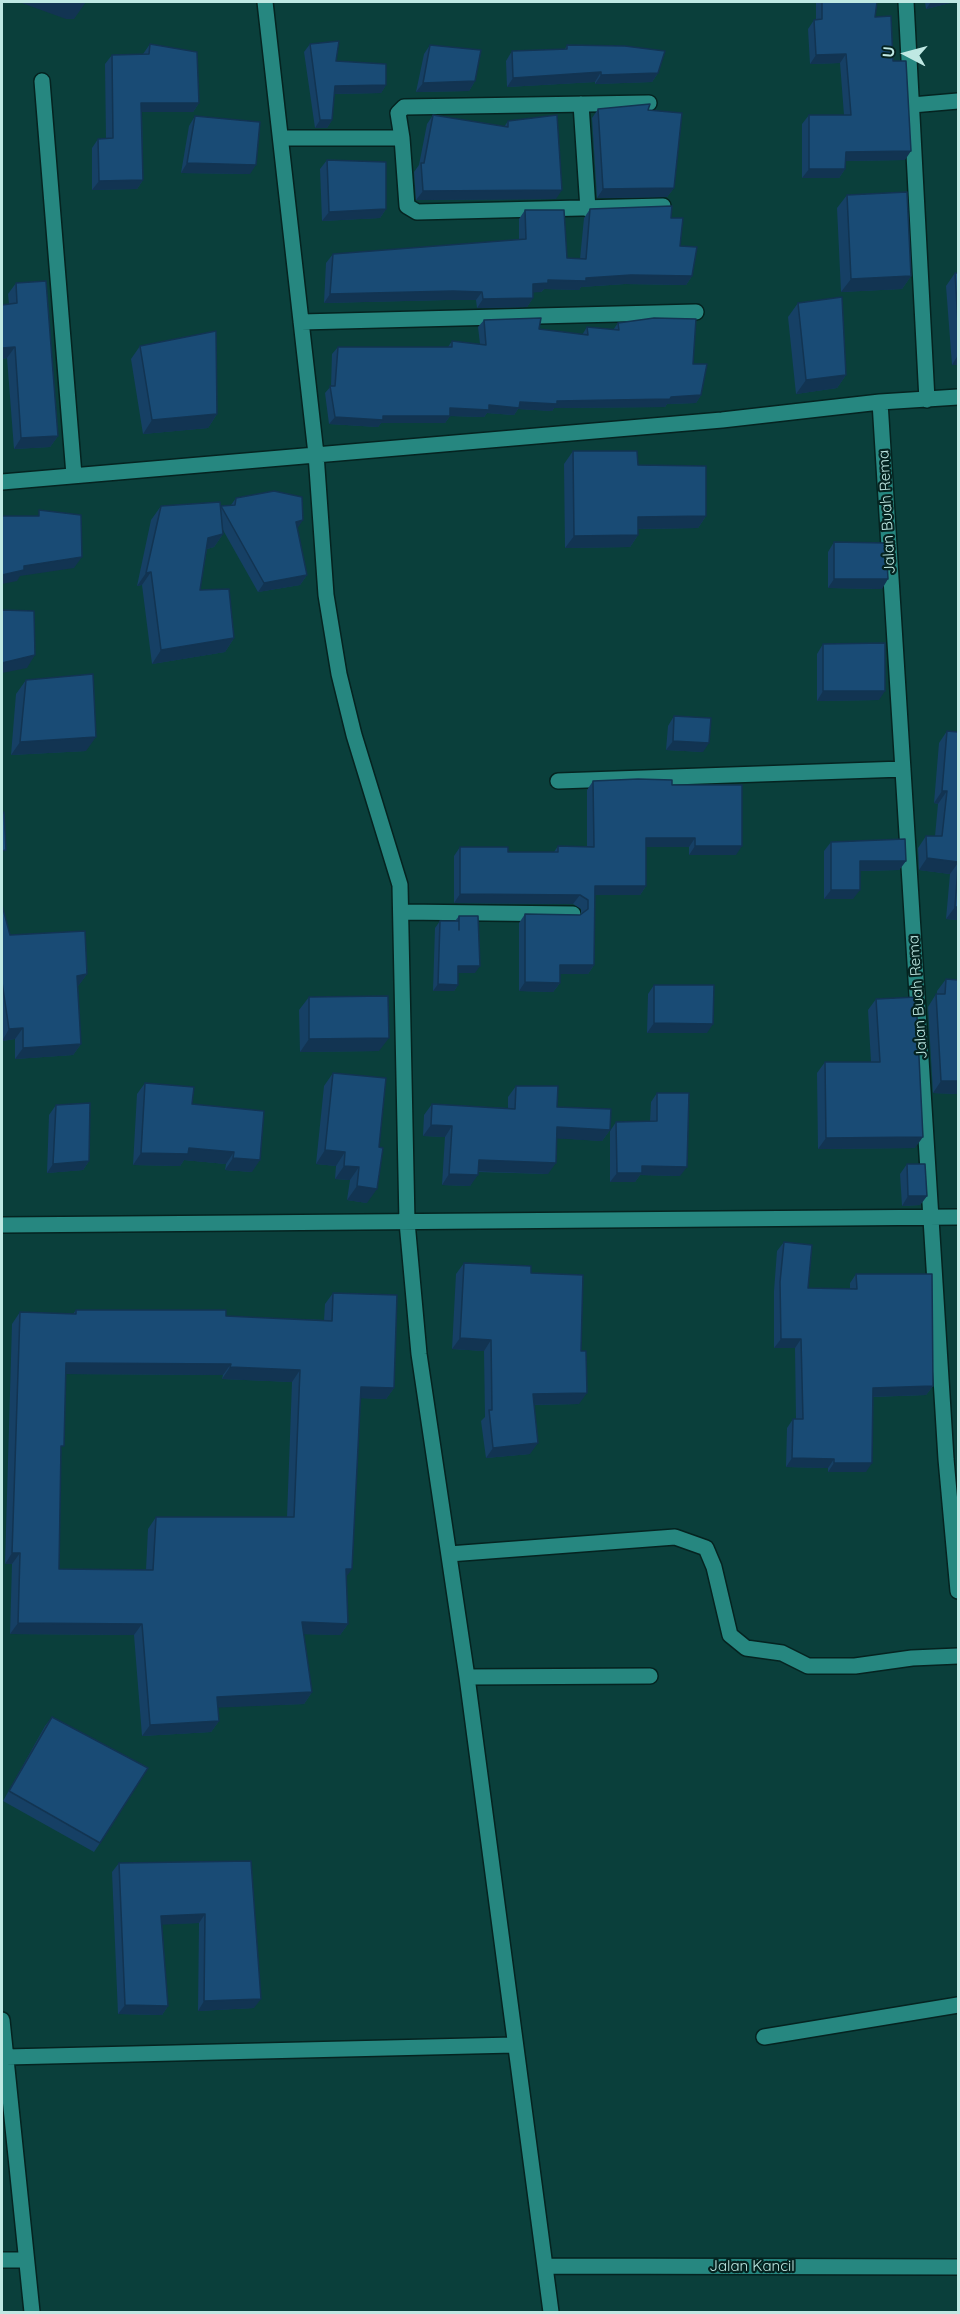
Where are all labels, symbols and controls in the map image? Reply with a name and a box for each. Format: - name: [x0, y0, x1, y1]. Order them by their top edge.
- north arrow: [876, 24, 936, 84]
- text: U: [878, 45, 899, 59]
- street label: Jalan Buah Rema: [875, 450, 899, 574]
- street label: Jalan Buah Rema: [905, 934, 931, 1060]
- street label: Jalan Kancil: [709, 2257, 795, 2275]

